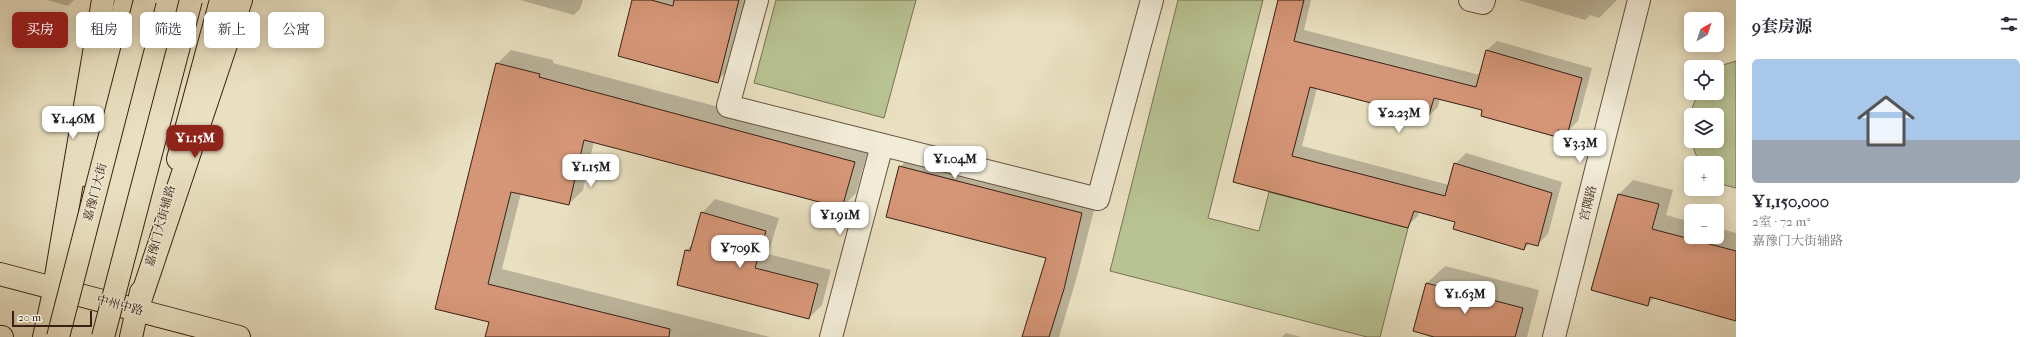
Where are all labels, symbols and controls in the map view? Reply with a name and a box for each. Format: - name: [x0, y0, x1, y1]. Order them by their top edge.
- chip: 买房: [12, 12, 68, 48]
- chip: 租房: [76, 12, 132, 48]
- chip: 筛选: [140, 12, 196, 48]
- chip: 新上: [204, 12, 260, 48]
- chip: 公寓: [268, 12, 324, 48]
- north arrow: [1684, 12, 1724, 52]
- map controls: [1684, 12, 1724, 244]
- icon: filters: [1998, 13, 2020, 35]
- text: 9套房源: [1752, 16, 1812, 36]
- button: locate: [1684, 60, 1724, 100]
- icon: home: [1850, 85, 1922, 157]
- pin: ¥2.23M: [1366, 100, 1432, 134]
- text: ¥2.23M: [1377, 105, 1421, 120]
- pin: ¥1.46M: [40, 106, 106, 140]
- button: layers: [1684, 108, 1724, 148]
- text: ¥1.46M: [51, 111, 95, 126]
- pin: ¥1.15M: [162, 125, 228, 159]
- text: ¥1.15M: [175, 130, 215, 145]
- pin: ¥3.3M: [1552, 130, 1608, 164]
- text: ¥3.3M: [1562, 135, 1598, 150]
- pin: ¥1.04M: [922, 146, 988, 180]
- text: ¥1.04M: [933, 151, 977, 166]
- pin: ¥1.15M: [558, 154, 624, 188]
- button: +: [1684, 156, 1724, 196]
- text: ¥1.15M: [571, 159, 611, 174]
- street label: 嘉豫门大街: [80, 160, 110, 223]
- street label: 嘉豫门大街辅路: [142, 184, 178, 268]
- street label: 宫隅路: [1577, 184, 1599, 222]
- text: ¥1,150,000: [1752, 191, 1829, 211]
- pin: ¥1.91M: [807, 202, 873, 236]
- button: −: [1684, 204, 1724, 244]
- text: ¥1.91M: [820, 207, 860, 222]
- text: 2室 · 72 m²: [1752, 214, 1810, 229]
- text: 嘉豫门大街辅路: [1752, 233, 1843, 248]
- pin: ¥709K: [712, 235, 768, 269]
- text: ¥709K: [720, 240, 760, 255]
- pin: ¥1.63M: [1432, 281, 1498, 315]
- text: ¥1.63M: [1444, 286, 1486, 301]
- street label: 中州中路: [95, 292, 145, 318]
- scale bar: [12, 309, 92, 328]
- text: 20 m: [18, 311, 41, 324]

